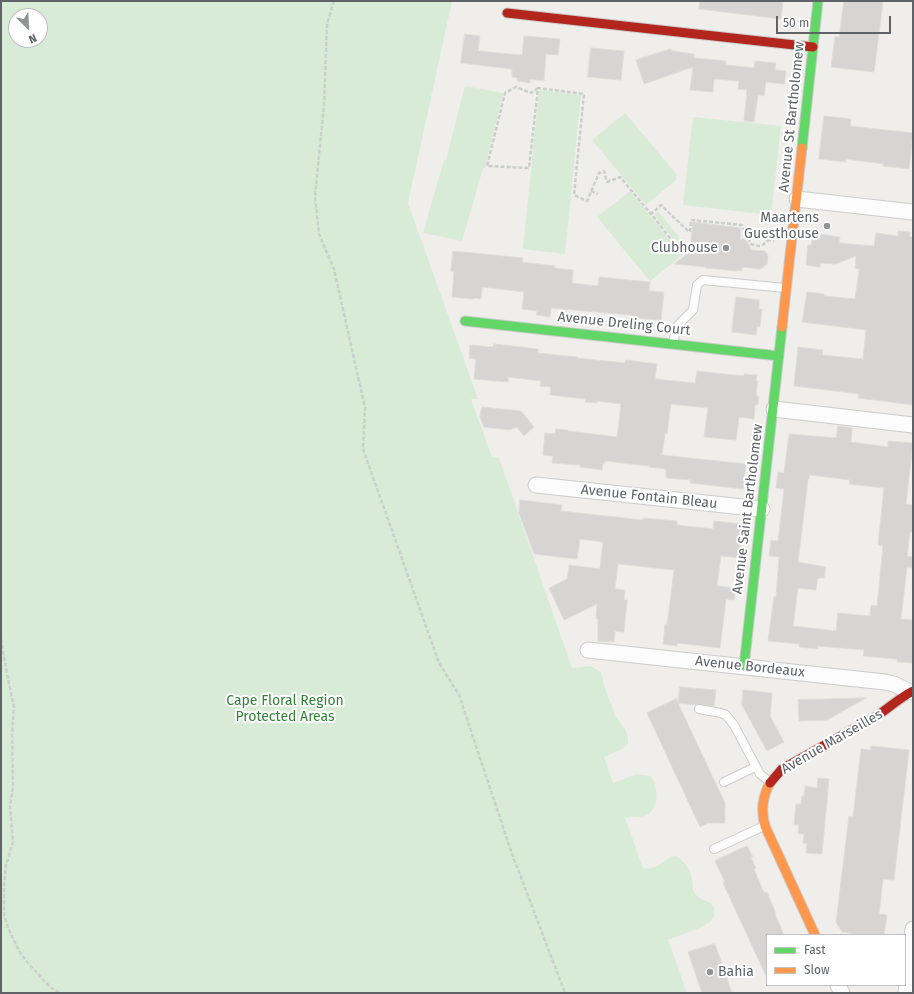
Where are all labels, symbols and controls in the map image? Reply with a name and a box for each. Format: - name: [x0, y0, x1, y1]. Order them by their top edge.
- north arrow: [8, 8, 48, 48]
- scale bar: [778, 8, 893, 34]
- text: 50 m: [783, 16, 809, 30]
- text: N: [27, 31, 39, 46]
- street label: Avenue St Bartholomew: [776, 41, 808, 193]
- place label: Maartens Guesthouse: [744, 210, 819, 242]
- marker: Maartens Guesthouse: [822, 221, 832, 231]
- place label: Clubhouse: [651, 240, 718, 256]
- marker: Clubhouse: [721, 243, 731, 253]
- street label: Avenue Dreling Court: [557, 309, 691, 339]
- street label: Avenue Saint Bartholomew: [729, 423, 767, 595]
- street label: Avenue Fontain Bleau: [580, 481, 718, 513]
- street label: Avenue Bordeaux: [694, 653, 806, 681]
- park label: Cape Floral Region Protected Areas: [226, 693, 344, 726]
- street label: Avenue Marseilles: [778, 706, 886, 778]
- legend: [766, 934, 906, 986]
- text: Fast: [804, 943, 826, 957]
- text: Slow: [804, 963, 830, 977]
- place label: Bahia: [718, 964, 754, 980]
- marker: Bahia: [705, 967, 715, 977]

